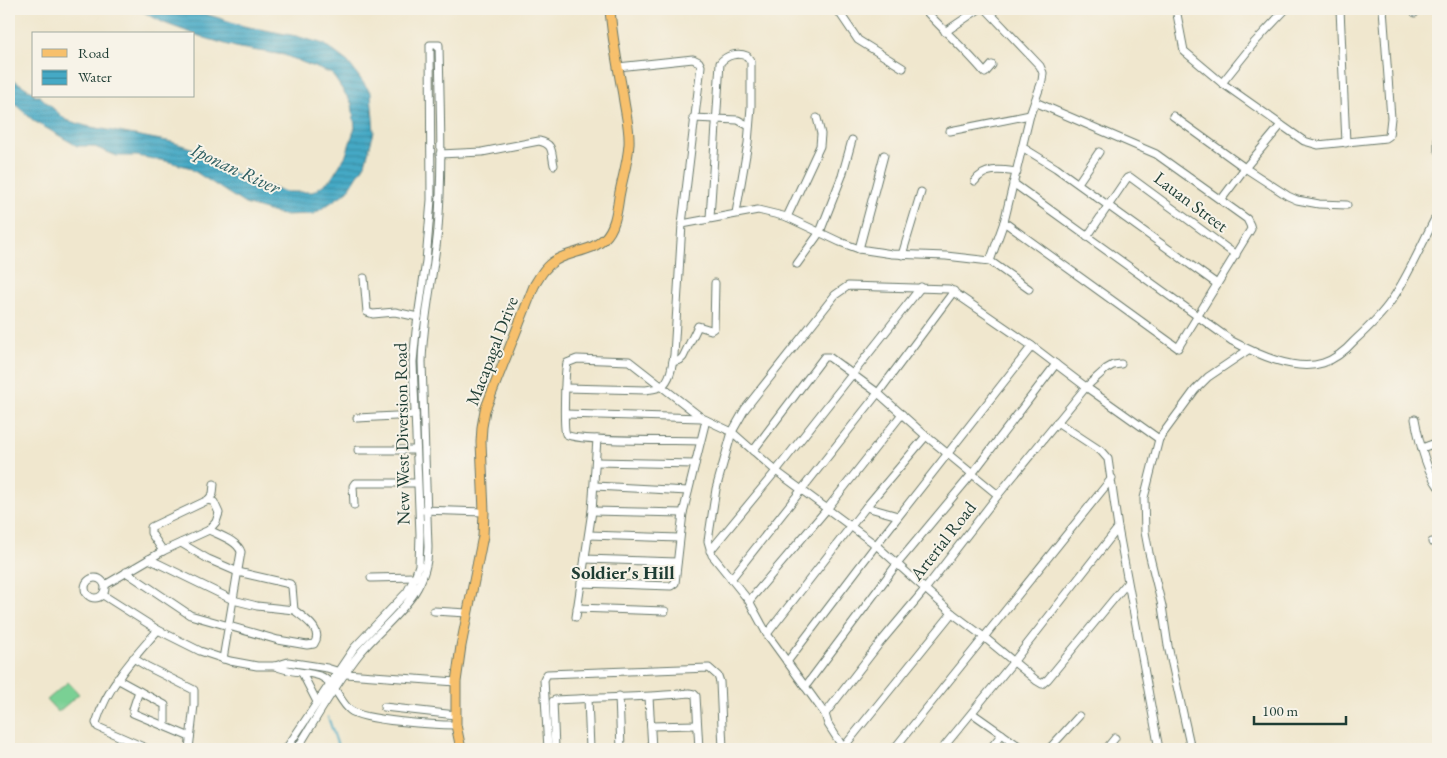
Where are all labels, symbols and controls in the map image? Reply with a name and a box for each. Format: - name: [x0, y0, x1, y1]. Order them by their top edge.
- legend: [32, 32, 195, 98]
- text: Road: [78, 43, 110, 62]
- text: Water: [78, 67, 112, 86]
- water label: Iponan River: [186, 137, 285, 200]
- street label: Lauan Street: [1150, 166, 1233, 237]
- street label: Macapagal Drive: [460, 293, 523, 409]
- street label: New West Diversion Road: [388, 342, 415, 525]
- street label: Arterial Road: [904, 496, 981, 586]
- district label: Soldier's Hill: [571, 560, 675, 585]
- scale bar: [1254, 693, 1347, 725]
- text: 100 m: [1262, 701, 1299, 720]

